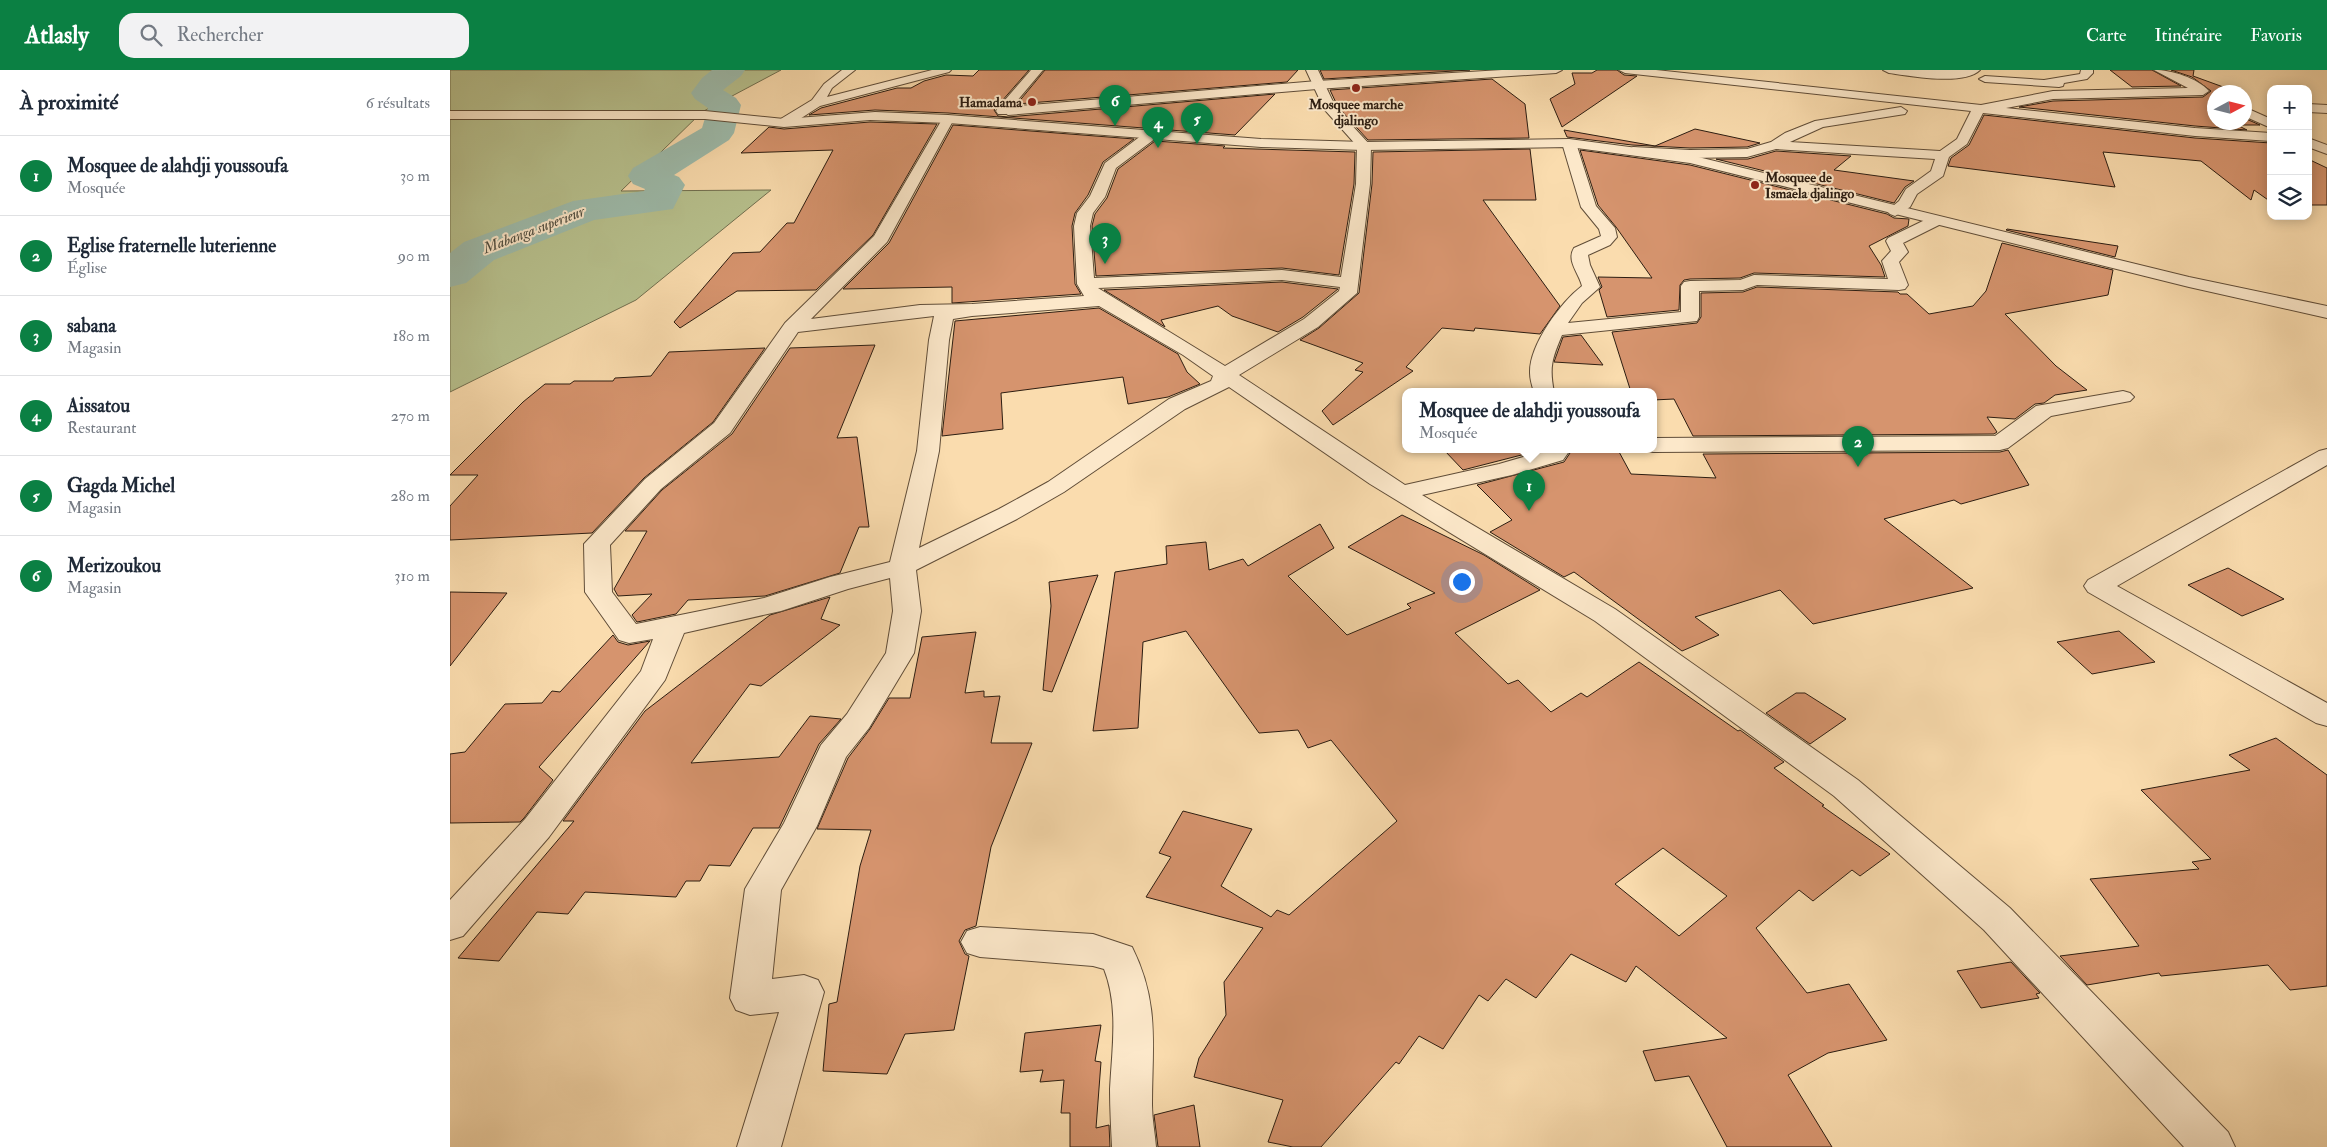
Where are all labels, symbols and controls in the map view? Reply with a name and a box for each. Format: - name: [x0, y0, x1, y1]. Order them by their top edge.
- search box: [119, 13, 469, 58]
- text: Atlasly: [25, 20, 89, 51]
- icon: search: [137, 21, 165, 49]
- text: Rechercher: [177, 23, 263, 47]
- text: Carte: [2086, 24, 2127, 47]
- text: Itinéraire: [2155, 24, 2222, 47]
- text: Favoris: [2250, 24, 2302, 47]
- marker: Mosquee marche djalingo: [1350, 82, 1362, 94]
- pin: 6: [1099, 85, 1131, 126]
- north arrow: [2207, 85, 2252, 130]
- map controls: [2267, 85, 2312, 220]
- button: +: [2267, 85, 2312, 130]
- text: À proximité: [20, 89, 118, 116]
- text: 6 résultats: [366, 93, 430, 113]
- place label: Hamadama: [959, 94, 1023, 111]
- marker: Hamadama: [1026, 96, 1038, 108]
- place label: Mosquee marche djalingo: [1308, 96, 1403, 130]
- pin: 5: [1181, 103, 1213, 144]
- pin: 4: [1142, 107, 1174, 148]
- button: −: [2267, 130, 2312, 175]
- text: Mosquee de alahdji youssoufa: [67, 154, 288, 178]
- text: 1: [33, 166, 39, 186]
- text: 30 m: [400, 166, 430, 186]
- place label: Mosquee de Ismaela djalingo: [1764, 169, 1855, 203]
- button: layers: [2267, 175, 2312, 220]
- text: Mosquée: [67, 178, 125, 198]
- marker: Mosquee de Ismaela djalingo: [1749, 179, 1761, 191]
- water label: Mabanga superieur: [480, 201, 589, 258]
- pin: 3: [1089, 223, 1121, 264]
- text: Eglise fraternelle luterienne: [67, 234, 276, 258]
- text: 2: [32, 246, 40, 266]
- text: 90 m: [398, 246, 430, 266]
- text: Église: [67, 258, 107, 278]
- text: sabana: [67, 314, 116, 338]
- text: 3: [33, 326, 39, 346]
- text: 180 m: [393, 326, 430, 346]
- text: Magasin: [67, 338, 121, 358]
- popup: [1402, 388, 1657, 453]
- text: Aissatou: [67, 394, 130, 418]
- text: Mosquee de alahdji youssoufa: [1419, 399, 1640, 423]
- text: 4: [32, 406, 40, 426]
- text: 270 m: [391, 406, 430, 426]
- text: Restaurant: [67, 418, 136, 438]
- text: Mosquée: [1419, 423, 1477, 443]
- pin: 2: [1842, 426, 1874, 467]
- pin: 1: [1513, 470, 1545, 511]
- text: Gagda Michel: [67, 474, 175, 498]
- text: 5: [32, 486, 40, 506]
- text: 280 m: [390, 486, 430, 506]
- text: Magasin: [67, 498, 121, 518]
- text: Merizoukou: [67, 554, 161, 578]
- text: 6: [32, 566, 40, 586]
- text: 310 m: [394, 566, 430, 586]
- your location: [1449, 569, 1475, 595]
- text: Magasin: [67, 578, 121, 598]

